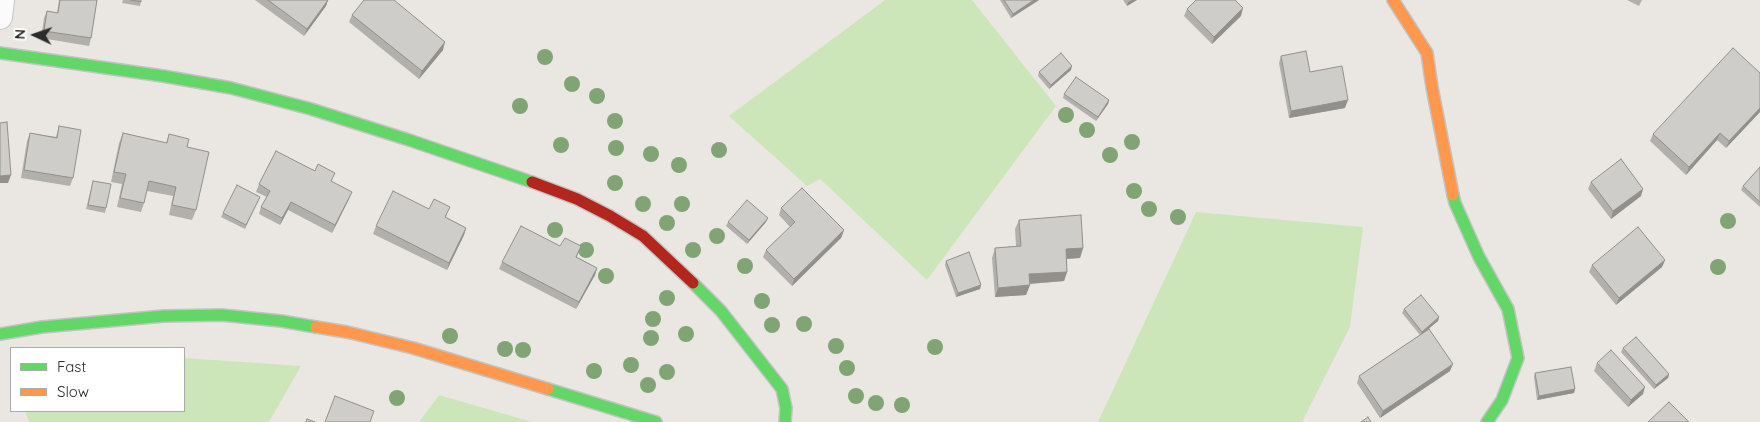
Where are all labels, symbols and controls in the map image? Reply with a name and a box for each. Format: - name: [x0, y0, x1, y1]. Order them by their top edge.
- north arrow: [10, 10, 60, 60]
- text: N: [11, 29, 29, 40]
- legend: [10, 347, 185, 412]
- text: Fast: [57, 357, 86, 376]
- text: Slow: [57, 382, 89, 401]

